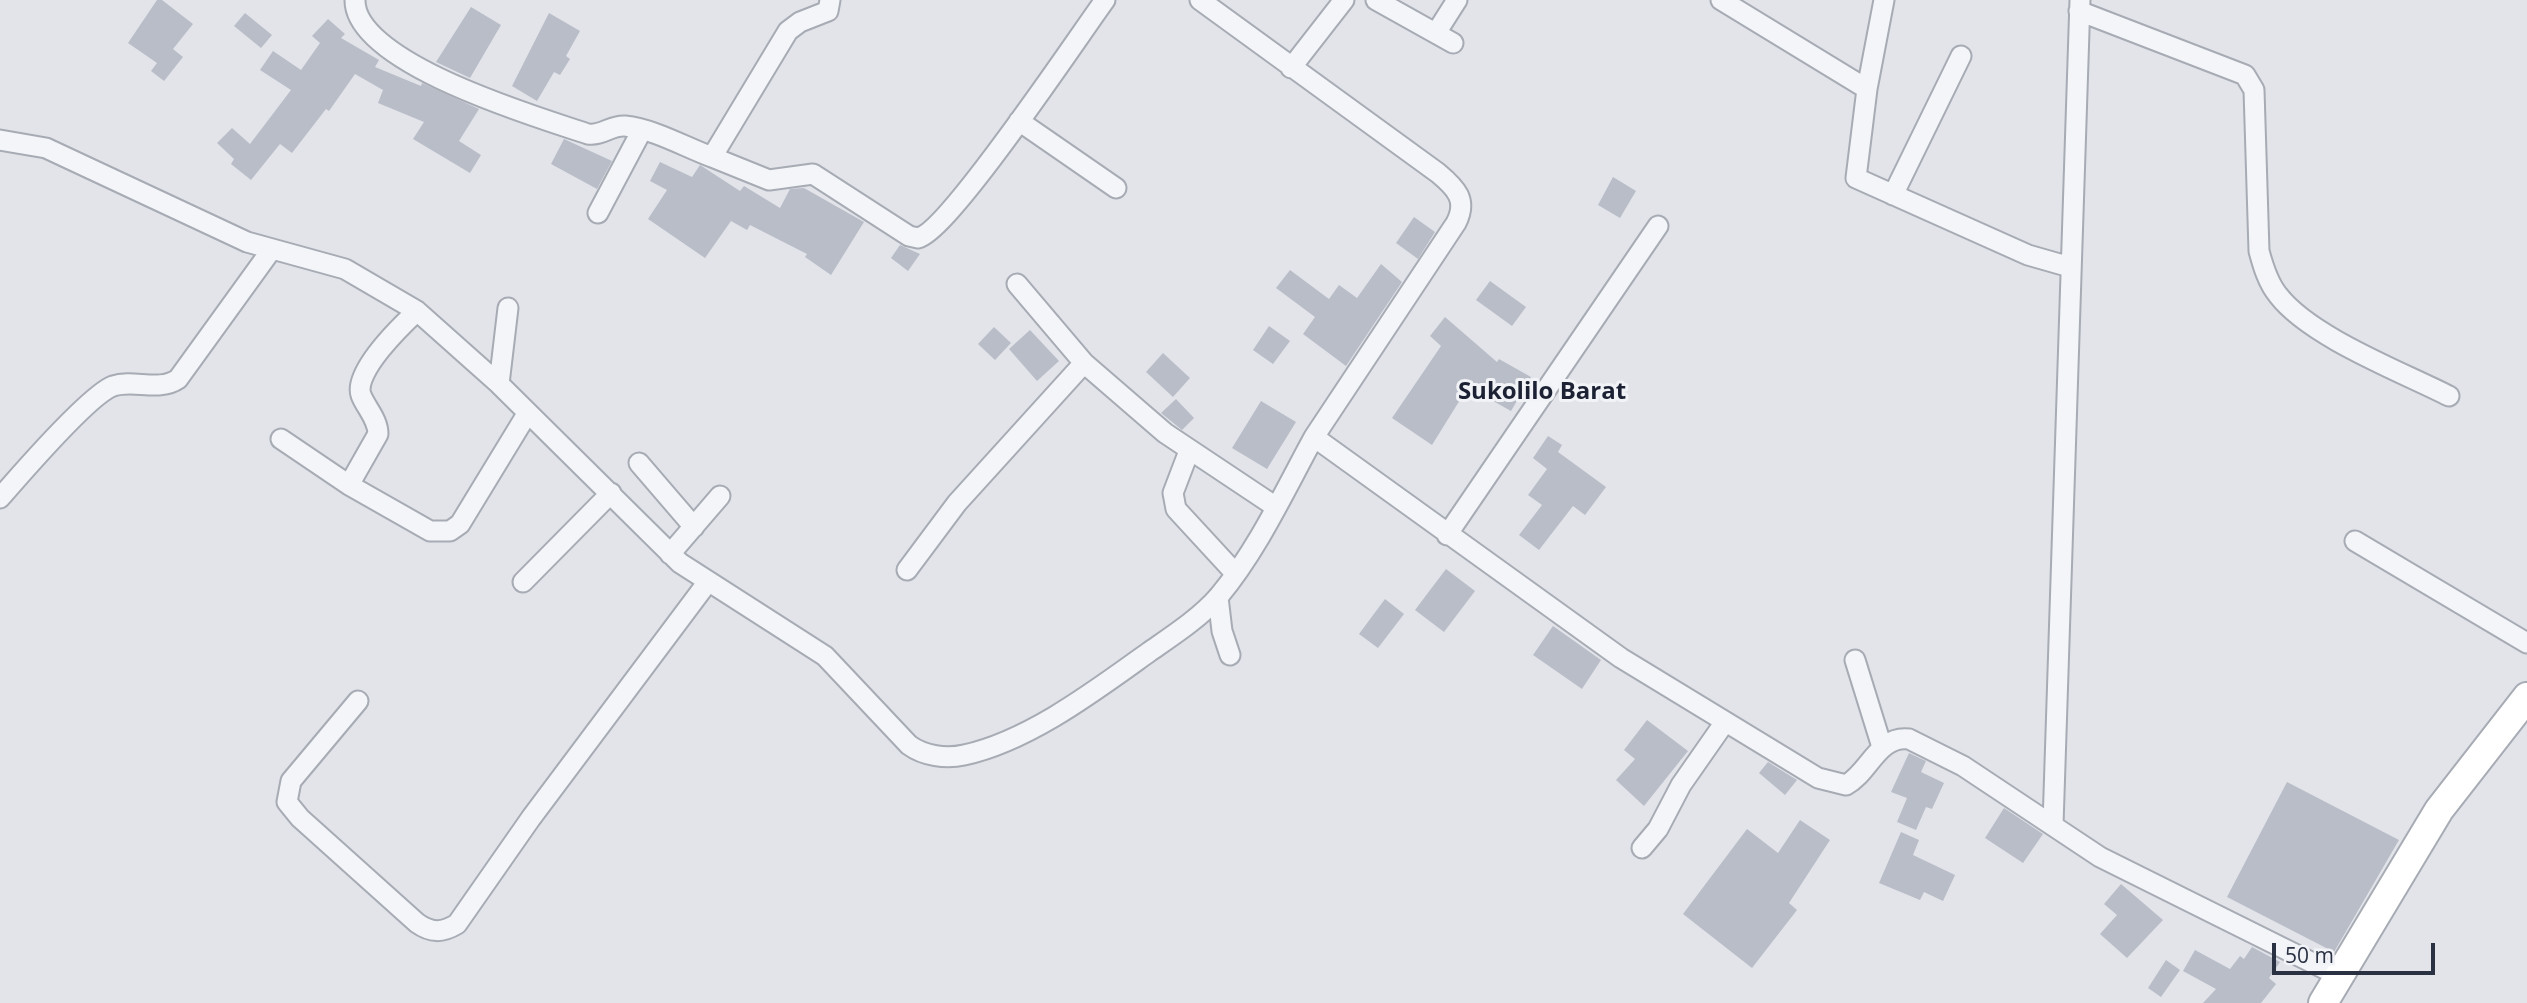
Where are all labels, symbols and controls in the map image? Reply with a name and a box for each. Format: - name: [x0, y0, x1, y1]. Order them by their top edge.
- district label: Sukolilo Barat: [1458, 378, 1626, 406]
- scale bar: [2275, 930, 2438, 974]
- text: 50 m: [2285, 941, 2334, 969]

